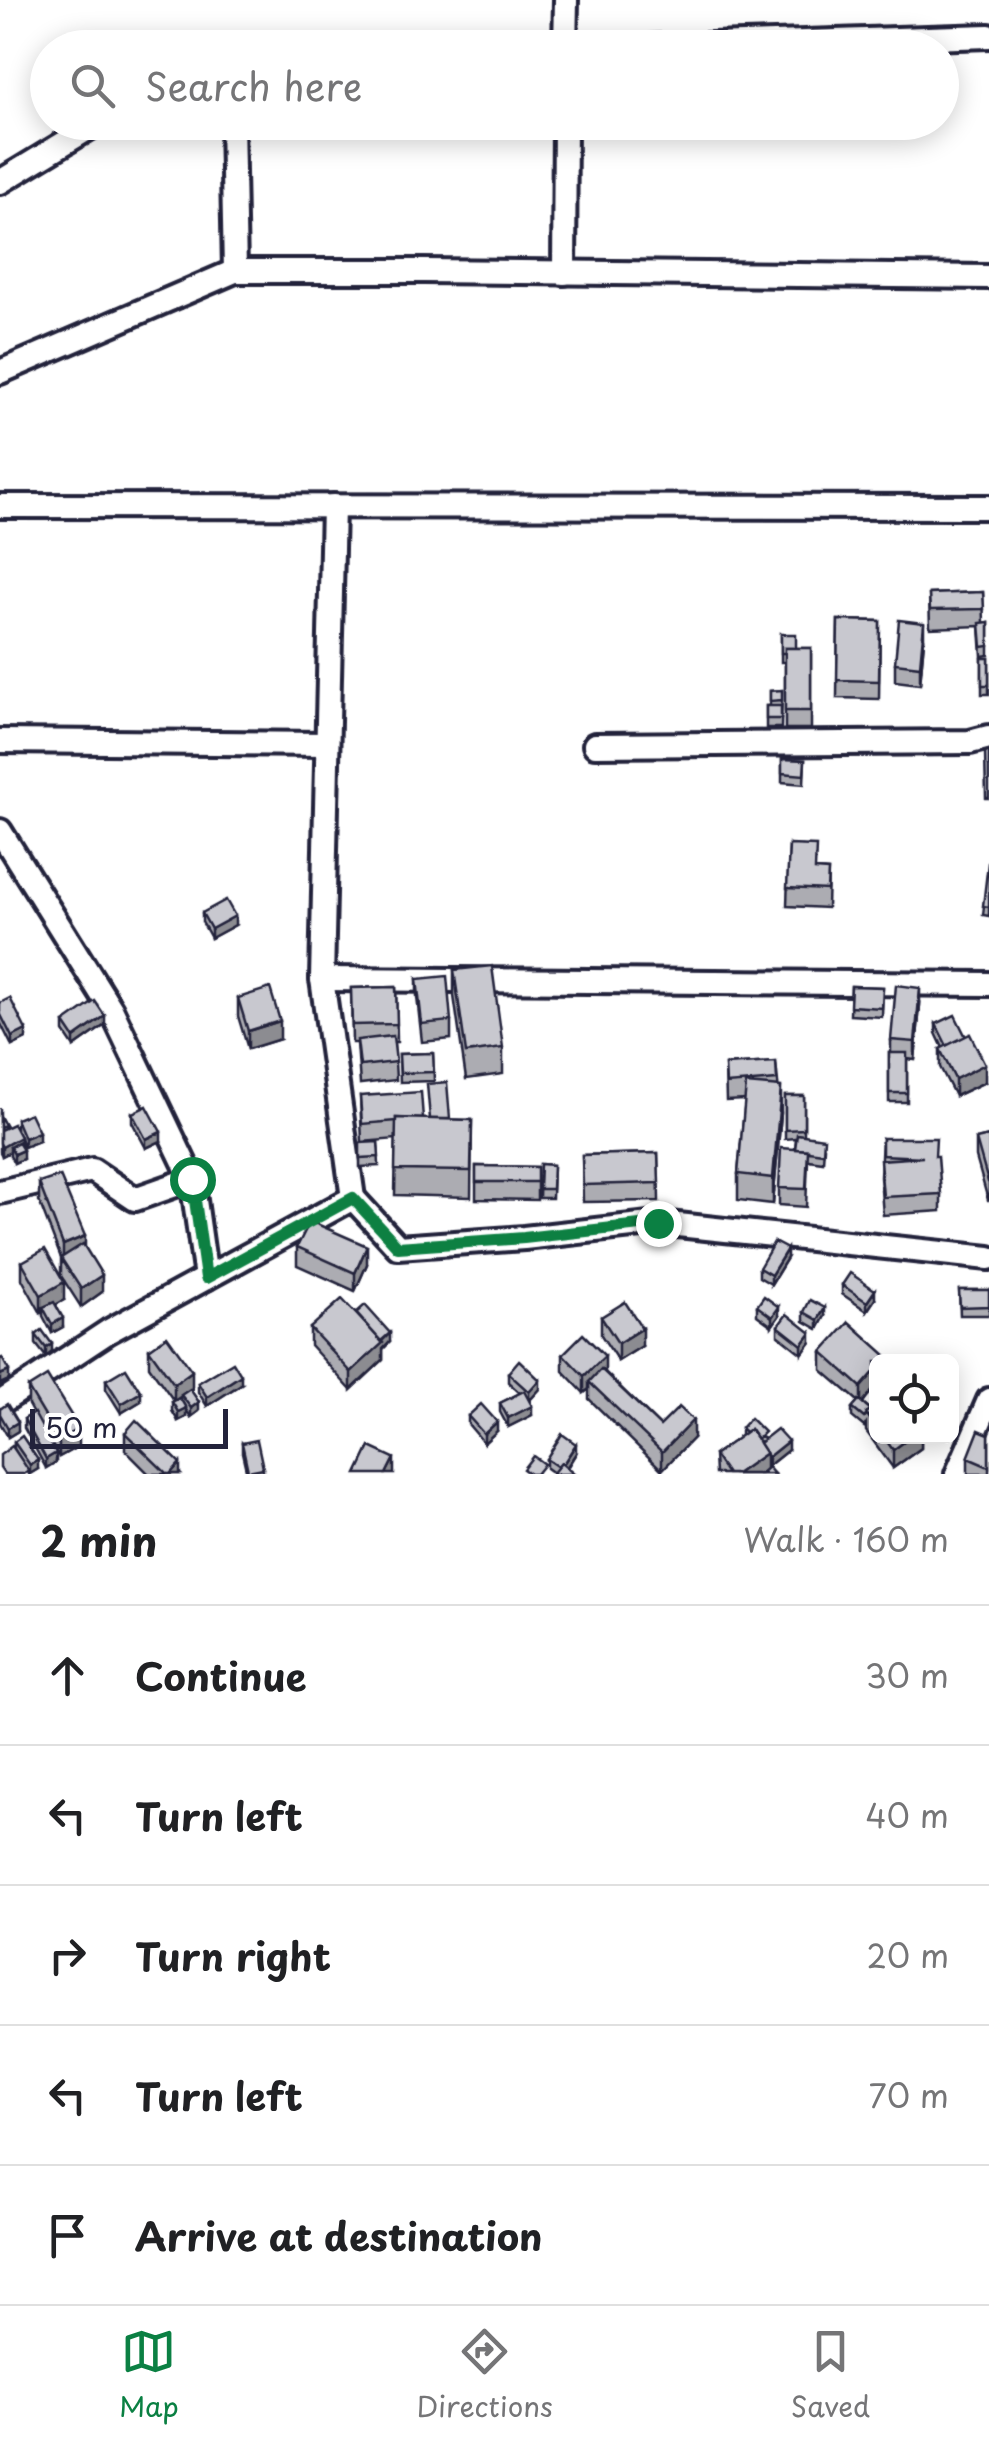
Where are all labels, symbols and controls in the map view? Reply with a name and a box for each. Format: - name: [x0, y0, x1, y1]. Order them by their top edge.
- search box: [30, 30, 959, 140]
- text: Search here: [145, 57, 362, 114]
- icon: search: [65, 58, 120, 113]
- route start: [170, 1157, 216, 1203]
- route end: [636, 1201, 682, 1247]
- map controls: [869, 1354, 959, 1444]
- button: locate: [869, 1354, 959, 1444]
- scale bar: [30, 1404, 228, 1448]
- text: 50 m: [45, 1405, 118, 1448]
- text: 2 min: [40, 1508, 157, 1571]
- text: Walk · 160 m: [743, 1515, 949, 1563]
- text: Continue: [135, 1647, 306, 1704]
- icon: ahead: [40, 1648, 95, 1703]
- text: 30 m: [865, 1651, 949, 1699]
- text: Turn left: [135, 1787, 303, 1844]
- icon: left: [40, 1788, 95, 1843]
- text: 40 m: [865, 1791, 949, 1839]
- text: Turn right: [135, 1927, 331, 1984]
- icon: right: [40, 1928, 95, 1983]
- text: 20 m: [867, 1931, 949, 1979]
- text: Turn left: [135, 2067, 303, 2124]
- icon: left: [40, 2068, 95, 2123]
- text: 70 m: [869, 2071, 949, 2119]
- text: Arrive at destination: [135, 2207, 543, 2264]
- icon: arrive: [40, 2208, 95, 2263]
- tab: Map: [119, 2324, 179, 2427]
- tab: Directions: [417, 2324, 553, 2427]
- tab: Saved: [791, 2324, 870, 2427]

